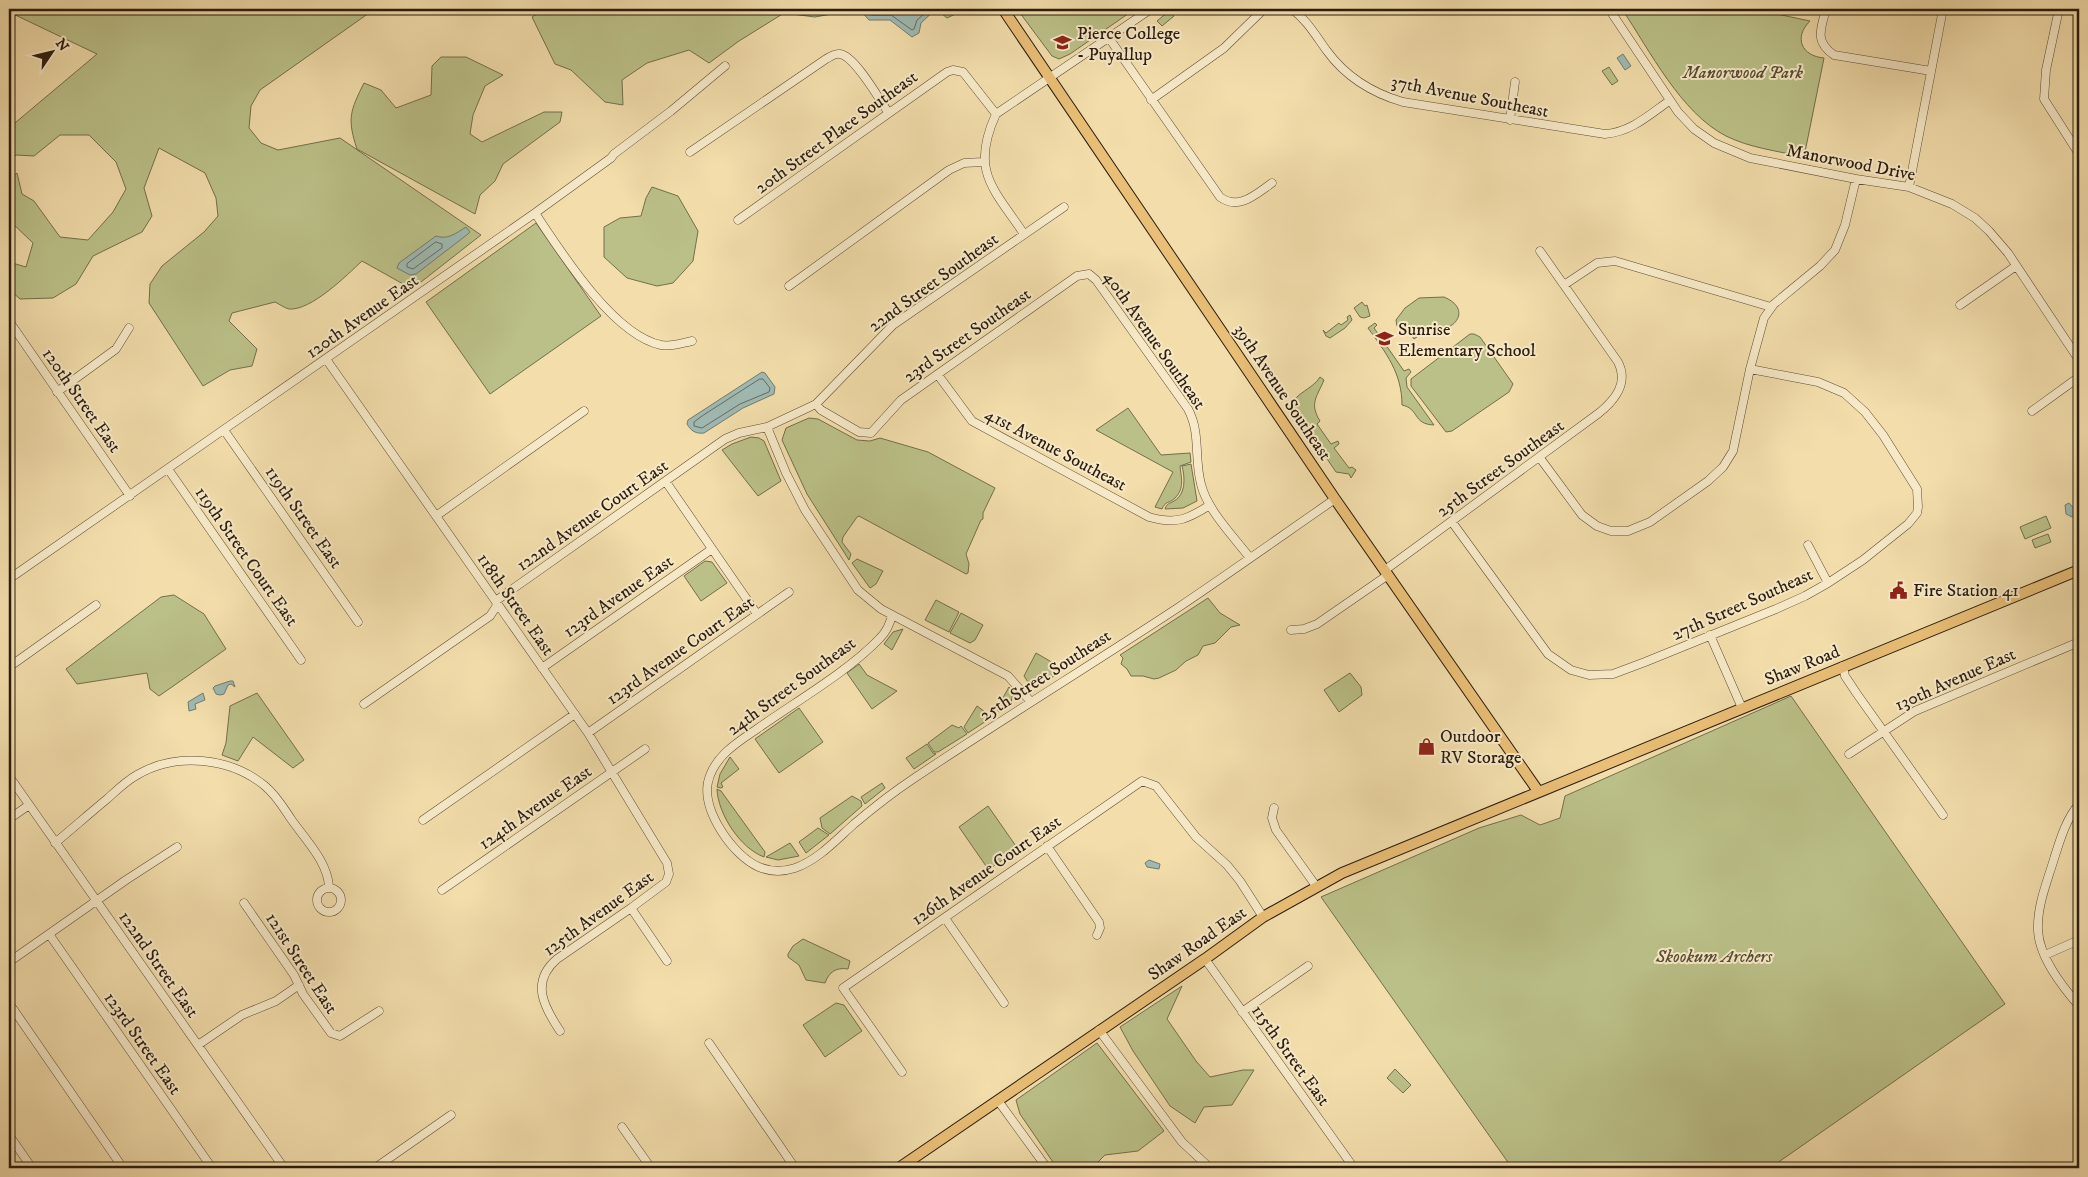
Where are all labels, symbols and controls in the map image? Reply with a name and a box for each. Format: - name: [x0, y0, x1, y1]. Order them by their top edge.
- place label: Pierce College - Puyallup: [1077, 23, 1180, 66]
- north arrow: [28, 28, 78, 78]
- school or university icon: Pierce College - Puyallup: [1053, 33, 1073, 53]
- text: N: [51, 35, 73, 55]
- park label: Manorwood Park: [1681, 62, 1803, 84]
- street label: 20th Street Place Southeast: [751, 66, 922, 199]
- street label: 37th Avenue Southeast: [1389, 71, 1551, 123]
- street label: Manorwood Drive: [1784, 140, 1917, 186]
- street label: 22nd Street Southeast: [864, 228, 1003, 337]
- street label: 40th Avenue Southeast: [1098, 267, 1210, 414]
- street label: 120th Avenue East: [302, 270, 423, 364]
- street label: 23rd Street Southeast: [900, 284, 1036, 388]
- place label: Sunrise Elementary School: [1398, 319, 1536, 362]
- street label: 39th Avenue Southeast: [1228, 320, 1336, 465]
- school or university icon: Sunrise Elementary School: [1374, 329, 1394, 349]
- street label: 120th Street East: [37, 344, 126, 457]
- street label: 41st Avenue Southeast: [981, 403, 1130, 497]
- street label: 25th Street Southeast: [1433, 415, 1569, 522]
- street label: 122nd Avenue Court East: [512, 455, 673, 576]
- street label: 119th Street East: [260, 462, 347, 573]
- street label: 119th Street Court East: [190, 482, 303, 631]
- street label: 118th Street East: [472, 549, 559, 660]
- street label: 123rd Avenue East: [559, 551, 678, 643]
- street label: 27th Street Southeast: [1668, 564, 1817, 646]
- public building icon: Fire Station 41: [1889, 580, 1909, 600]
- place label: Fire Station 41: [1913, 580, 2019, 602]
- street label: 123rd Avenue Court East: [602, 591, 759, 710]
- street label: 25th Street Southeast: [976, 625, 1116, 726]
- street label: 24th Street Southeast: [723, 633, 860, 741]
- street label: Shaw Road: [1762, 641, 1843, 691]
- street label: 130th Avenue East: [1892, 643, 2019, 716]
- place label: Outdoor RV Storage: [1440, 726, 1521, 769]
- shop icon: Outdoor RV Storage: [1416, 736, 1436, 756]
- street label: 124th Avenue East: [475, 761, 596, 855]
- street label: 126th Avenue Court East: [908, 811, 1066, 931]
- street label: 125th Avenue East: [539, 866, 658, 961]
- street label: Shaw Road East: [1144, 902, 1251, 986]
- street label: 122nd Street East: [113, 907, 203, 1022]
- street label: 121st Street East: [260, 909, 342, 1018]
- park label: Skookum Archers: [1655, 946, 1773, 968]
- street label: 123rd Street East: [99, 988, 186, 1099]
- street label: 115th Street East: [1246, 1001, 1334, 1111]

